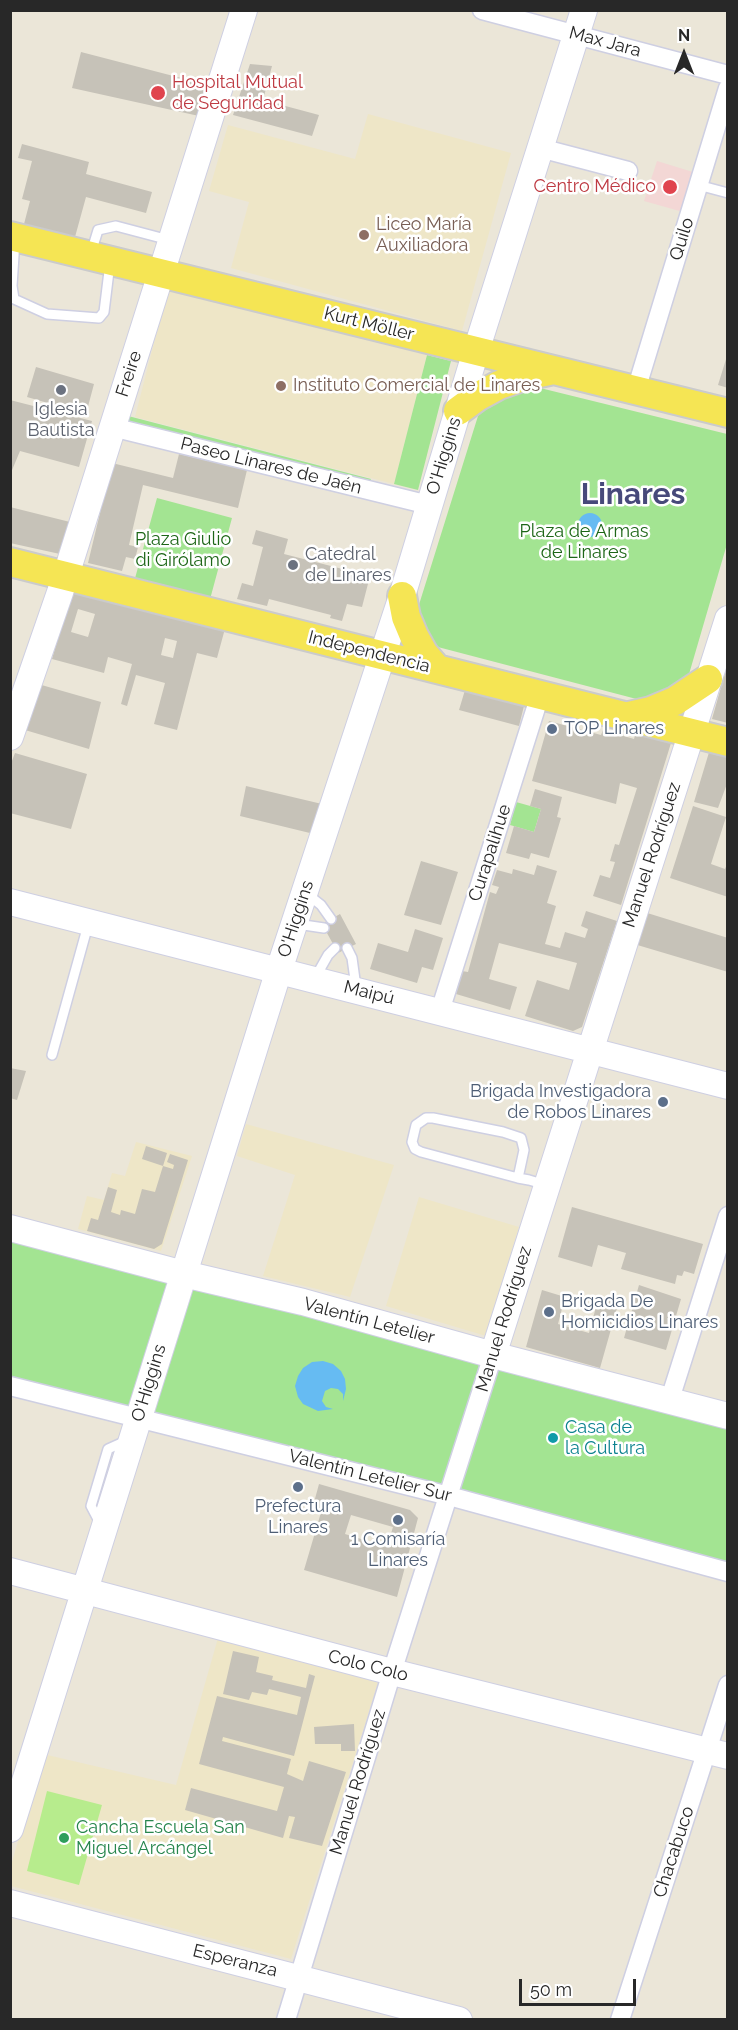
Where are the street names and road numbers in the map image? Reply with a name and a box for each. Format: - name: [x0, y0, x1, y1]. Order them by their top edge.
- street label: Max Jara: [567, 22, 643, 62]
- street label: Quilo: [665, 215, 699, 263]
- street label: Kurt Möller: [322, 302, 416, 346]
- street label: Freire: [111, 348, 147, 400]
- street label: O'Higgins: [422, 415, 466, 497]
- street label: Paseo Linares de Jaén: [178, 433, 364, 499]
- street label: Independencia: [306, 626, 432, 678]
- street label: Manuel Rodríguez: [618, 780, 686, 930]
- street label: Curapalihue: [464, 802, 516, 904]
- street label: O'Higgins: [273, 878, 319, 960]
- street label: Maipú: [342, 976, 396, 1010]
- street label: Manuel Rodríguez: [472, 1243, 536, 1395]
- street label: Valentín Letelier: [301, 1293, 437, 1349]
- street label: O'Higgins: [127, 1342, 171, 1424]
- street label: Valentín Letelier Sur: [286, 1445, 454, 1507]
- street label: Colo Colo: [326, 1646, 410, 1686]
- street label: Manuel Rodríguez: [326, 1706, 390, 1858]
- street label: Chacabuco: [649, 1804, 699, 1900]
- street label: Esperanza: [190, 1940, 280, 1982]

